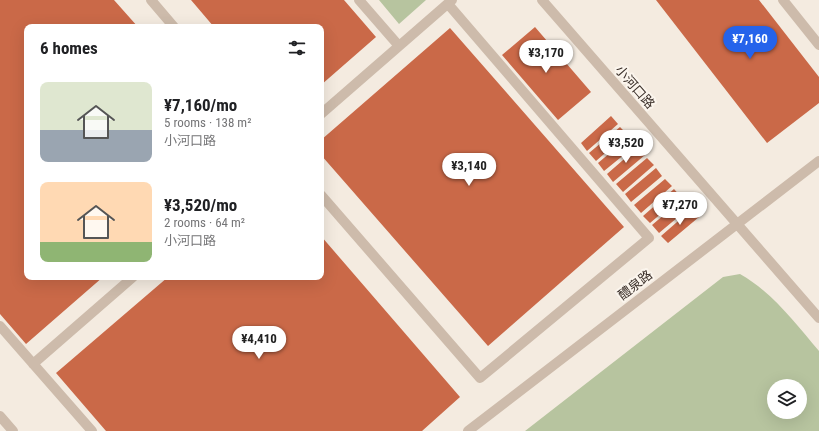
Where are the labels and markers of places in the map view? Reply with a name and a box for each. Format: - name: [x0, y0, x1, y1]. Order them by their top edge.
- pin: ¥7,160: [717, 26, 783, 60]
- pin: ¥3,170: [513, 40, 579, 74]
- pin: ¥3,520: [593, 130, 659, 164]
- pin: ¥3,140: [436, 153, 502, 187]
- pin: ¥7,270: [647, 192, 713, 226]
- pin: ¥4,410: [226, 326, 292, 360]

